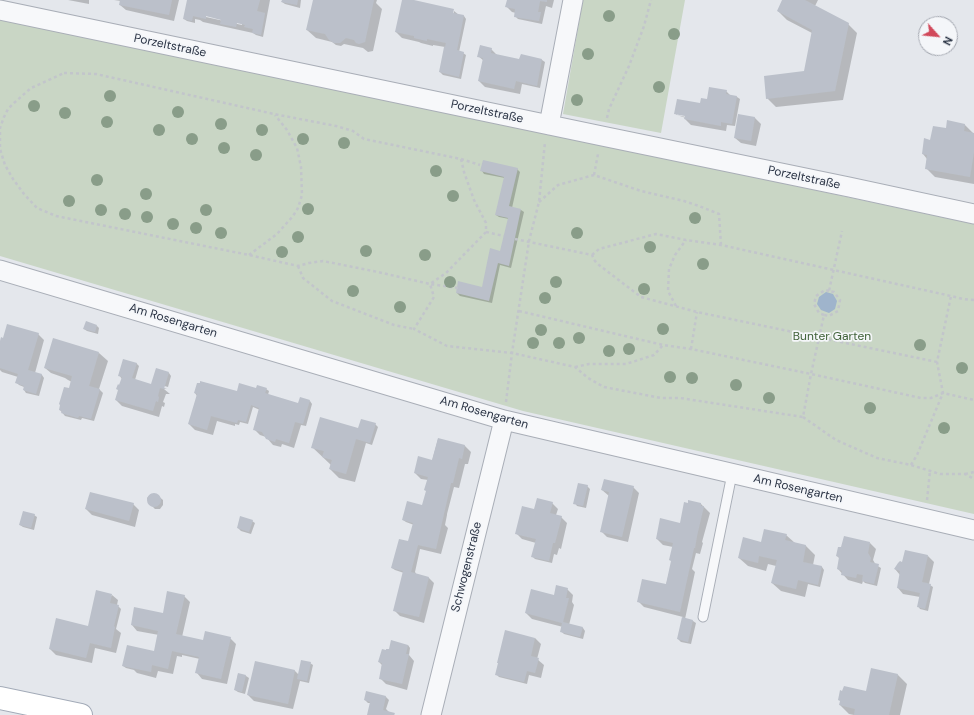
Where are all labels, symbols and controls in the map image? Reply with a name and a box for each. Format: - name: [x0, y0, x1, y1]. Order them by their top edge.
- north arrow: [918, 16, 958, 56]
- street label: Porzeltstraße: [132, 31, 208, 61]
- text: N: [940, 34, 956, 48]
- street label: Porzeltstraße: [449, 97, 525, 127]
- street label: Porzeltstraße: [766, 163, 842, 193]
- street label: Am Rosengarten: [127, 301, 219, 341]
- park label: Bunter Garten: [793, 330, 871, 344]
- street label: Am Rosengarten: [438, 393, 530, 433]
- street label: Am Rosengarten: [752, 472, 844, 506]
- street label: Schwogenstraße: [449, 520, 485, 614]

